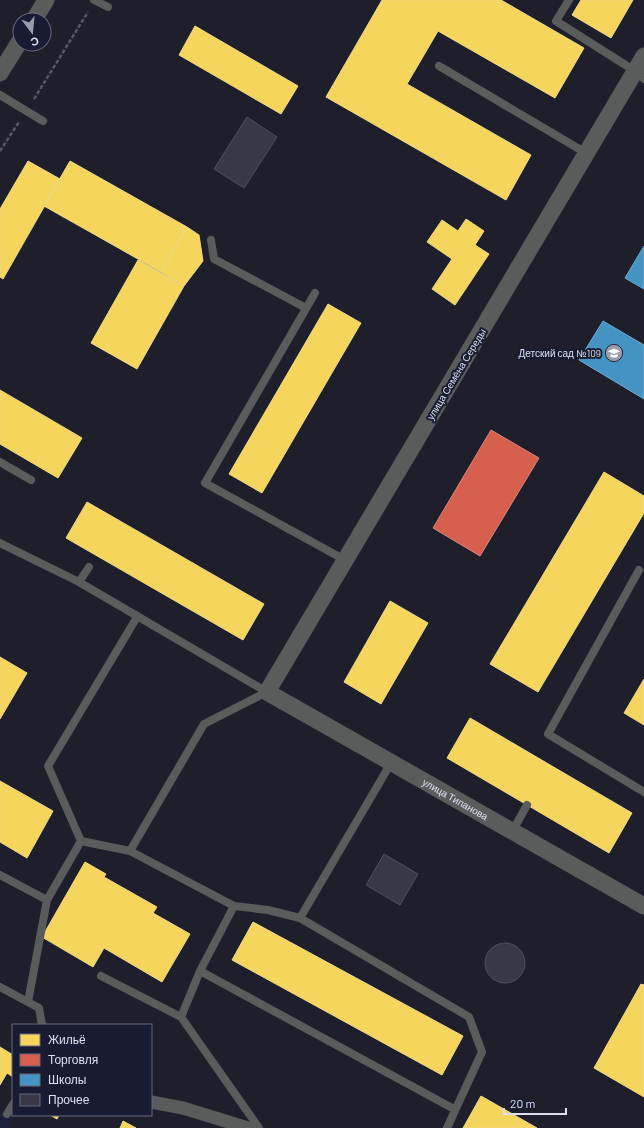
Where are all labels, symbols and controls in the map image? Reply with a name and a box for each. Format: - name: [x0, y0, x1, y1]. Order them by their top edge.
- north arrow: [12, 12, 52, 52]
- text: С: [29, 35, 41, 49]
- street label: улица Семёна Середы: [424, 326, 488, 422]
- school or university icon: Детский сад №109: [604, 343, 624, 363]
- place label: Детский сад №109: [518, 347, 601, 359]
- street label: улица Типанова: [420, 776, 491, 823]
- legend: [12, 1024, 152, 1116]
- text: Жильё: [48, 1032, 86, 1046]
- text: Торговля: [48, 1052, 98, 1067]
- text: Школы: [48, 1072, 86, 1086]
- scale bar: [504, 1090, 566, 1116]
- text: Прочее: [48, 1092, 90, 1107]
- text: 20 m: [510, 1096, 536, 1110]

